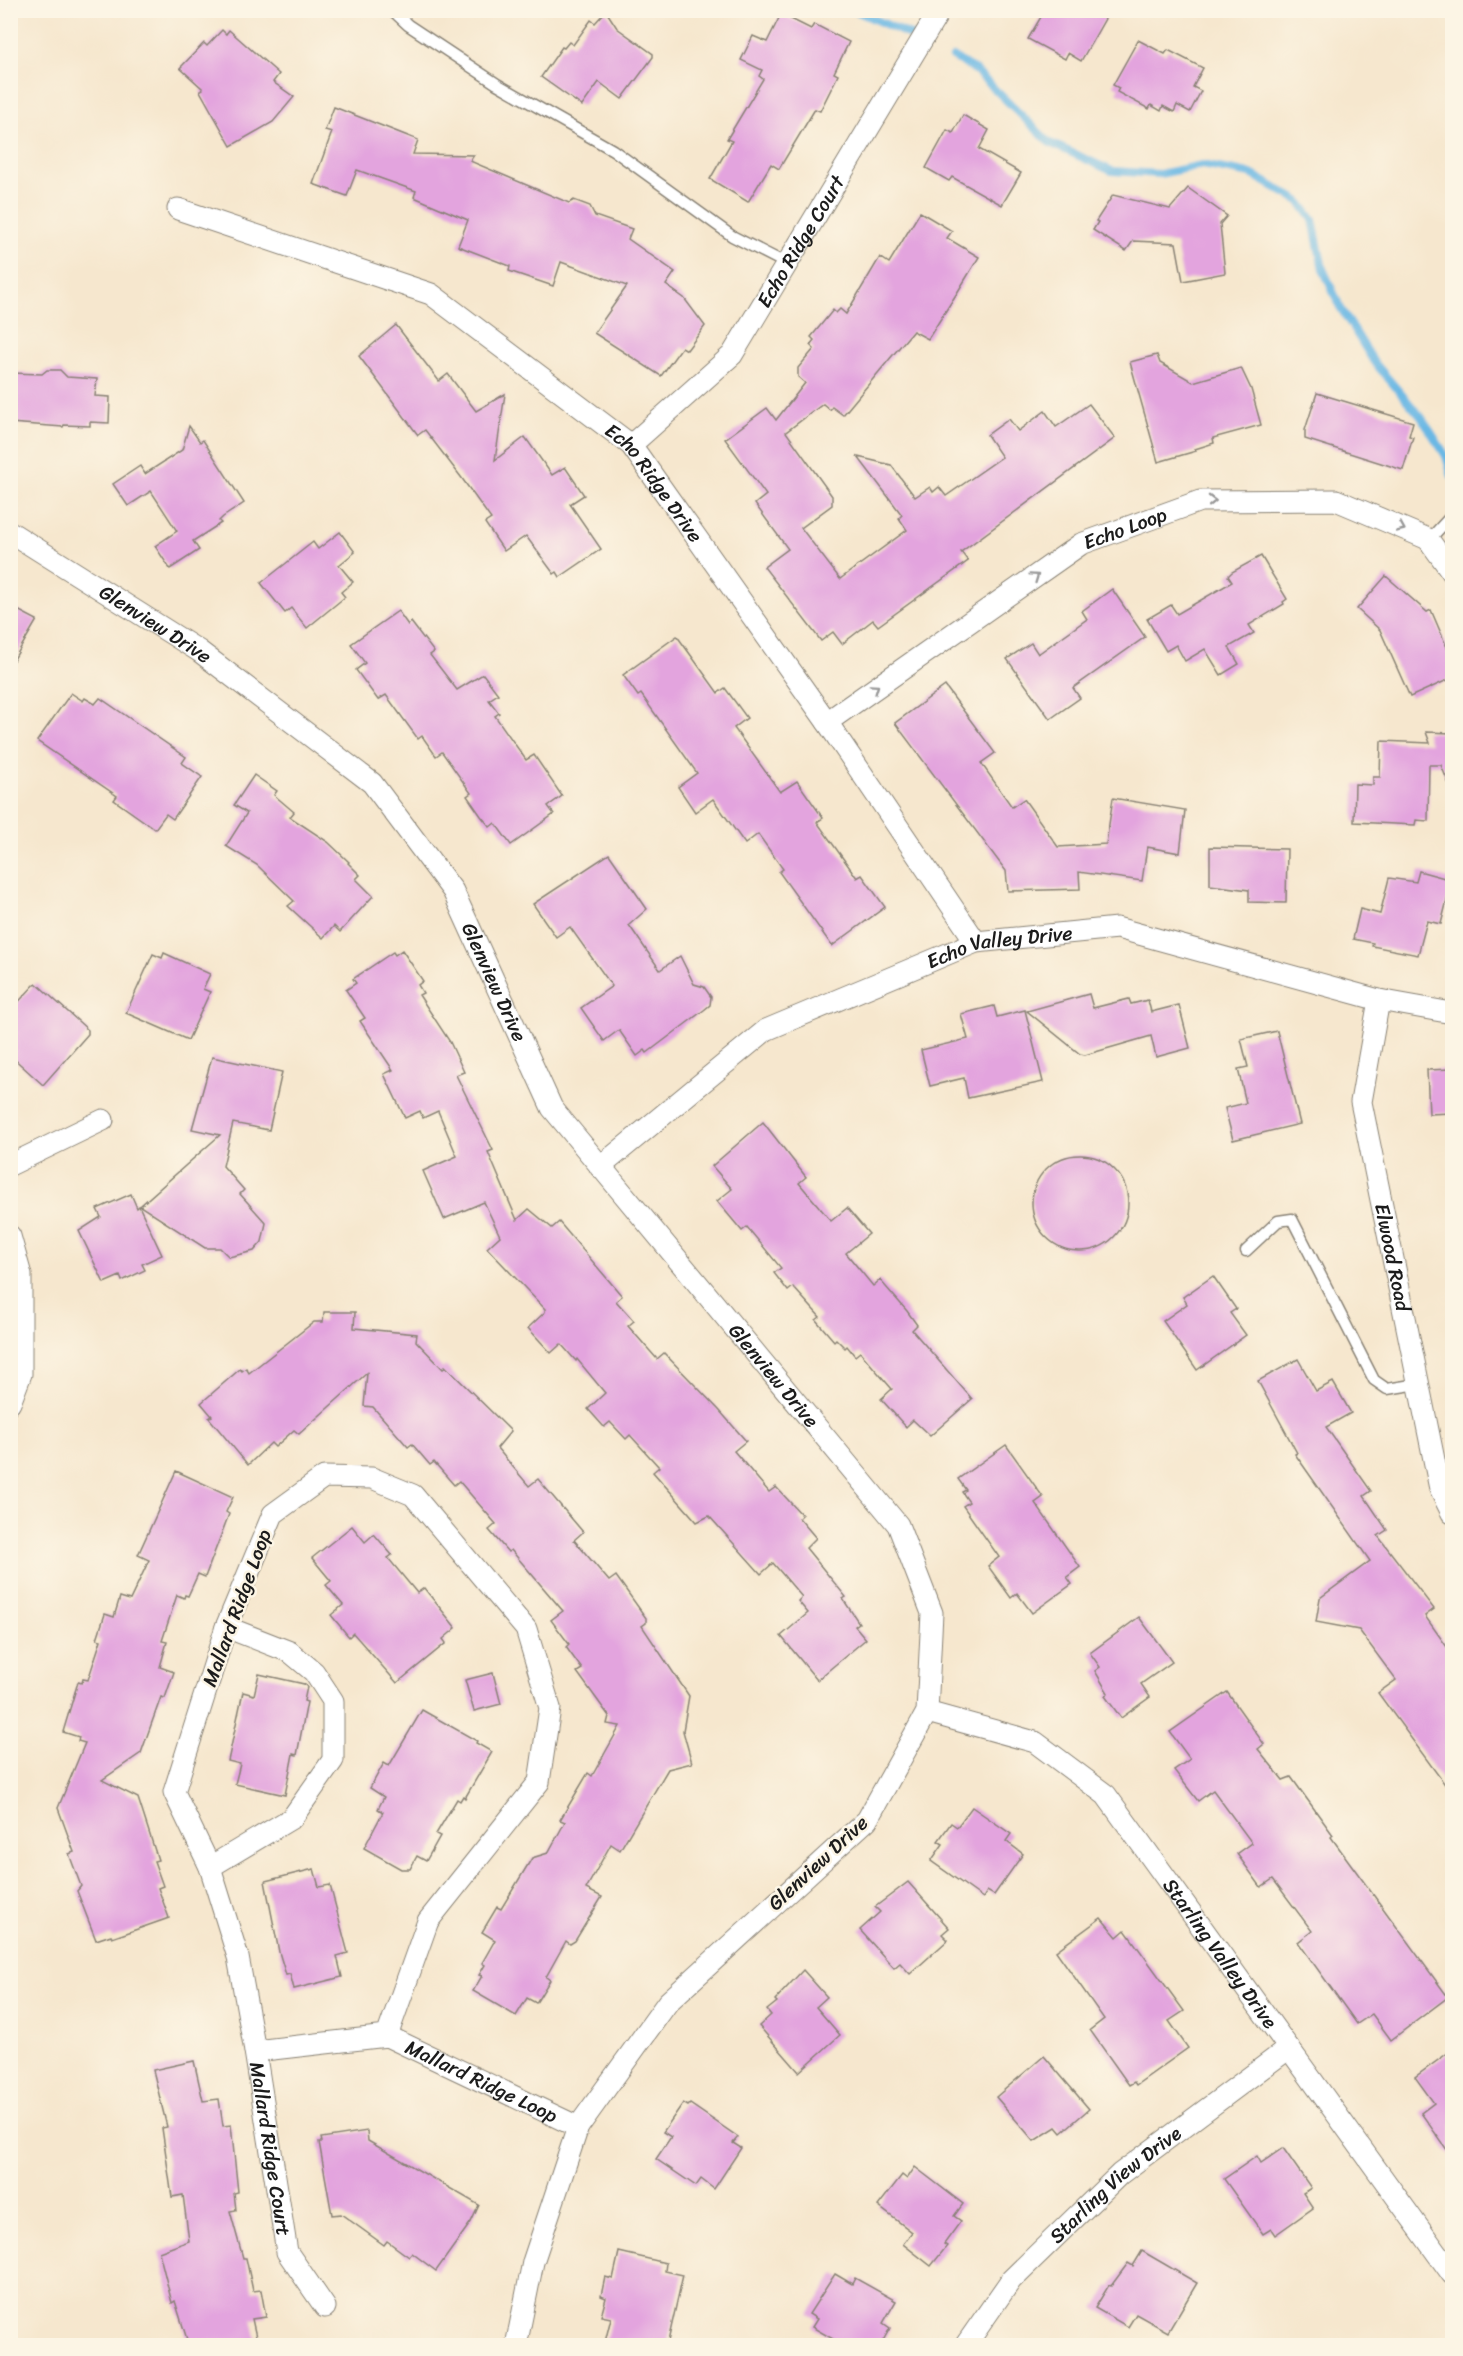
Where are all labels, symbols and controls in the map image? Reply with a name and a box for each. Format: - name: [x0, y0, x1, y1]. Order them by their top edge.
- street label: Echo Ridge Court: [747, 167, 855, 315]
- street label: Echo Ridge Drive: [597, 413, 712, 550]
- one-way arrow: [1208, 495, 1217, 507]
- street label: Echo Loop: [1078, 497, 1172, 559]
- one-way arrow: [1395, 521, 1406, 533]
- one-way arrow: [1028, 573, 1039, 584]
- street label: Glenview Drive: [92, 575, 220, 673]
- one-way arrow: [868, 684, 879, 695]
- street label: Echo Valley Drive: [921, 915, 1074, 978]
- street label: Glenview Drive: [452, 917, 537, 1048]
- street label: Elwood Road: [1365, 1200, 1421, 1316]
- street label: Glenview Drive: [720, 1315, 828, 1436]
- street label: Mallard Ridge Loop: [192, 1524, 282, 1692]
- street label: Glenview Drive: [759, 1807, 877, 1919]
- street label: Starling Valley Drive: [1154, 1870, 1287, 2037]
- street label: Mallard Ridge Loop: [399, 2030, 564, 2133]
- street label: Mallard Ridge Court: [239, 2059, 302, 2239]
- street label: Starling View Drive: [1040, 2116, 1189, 2252]

